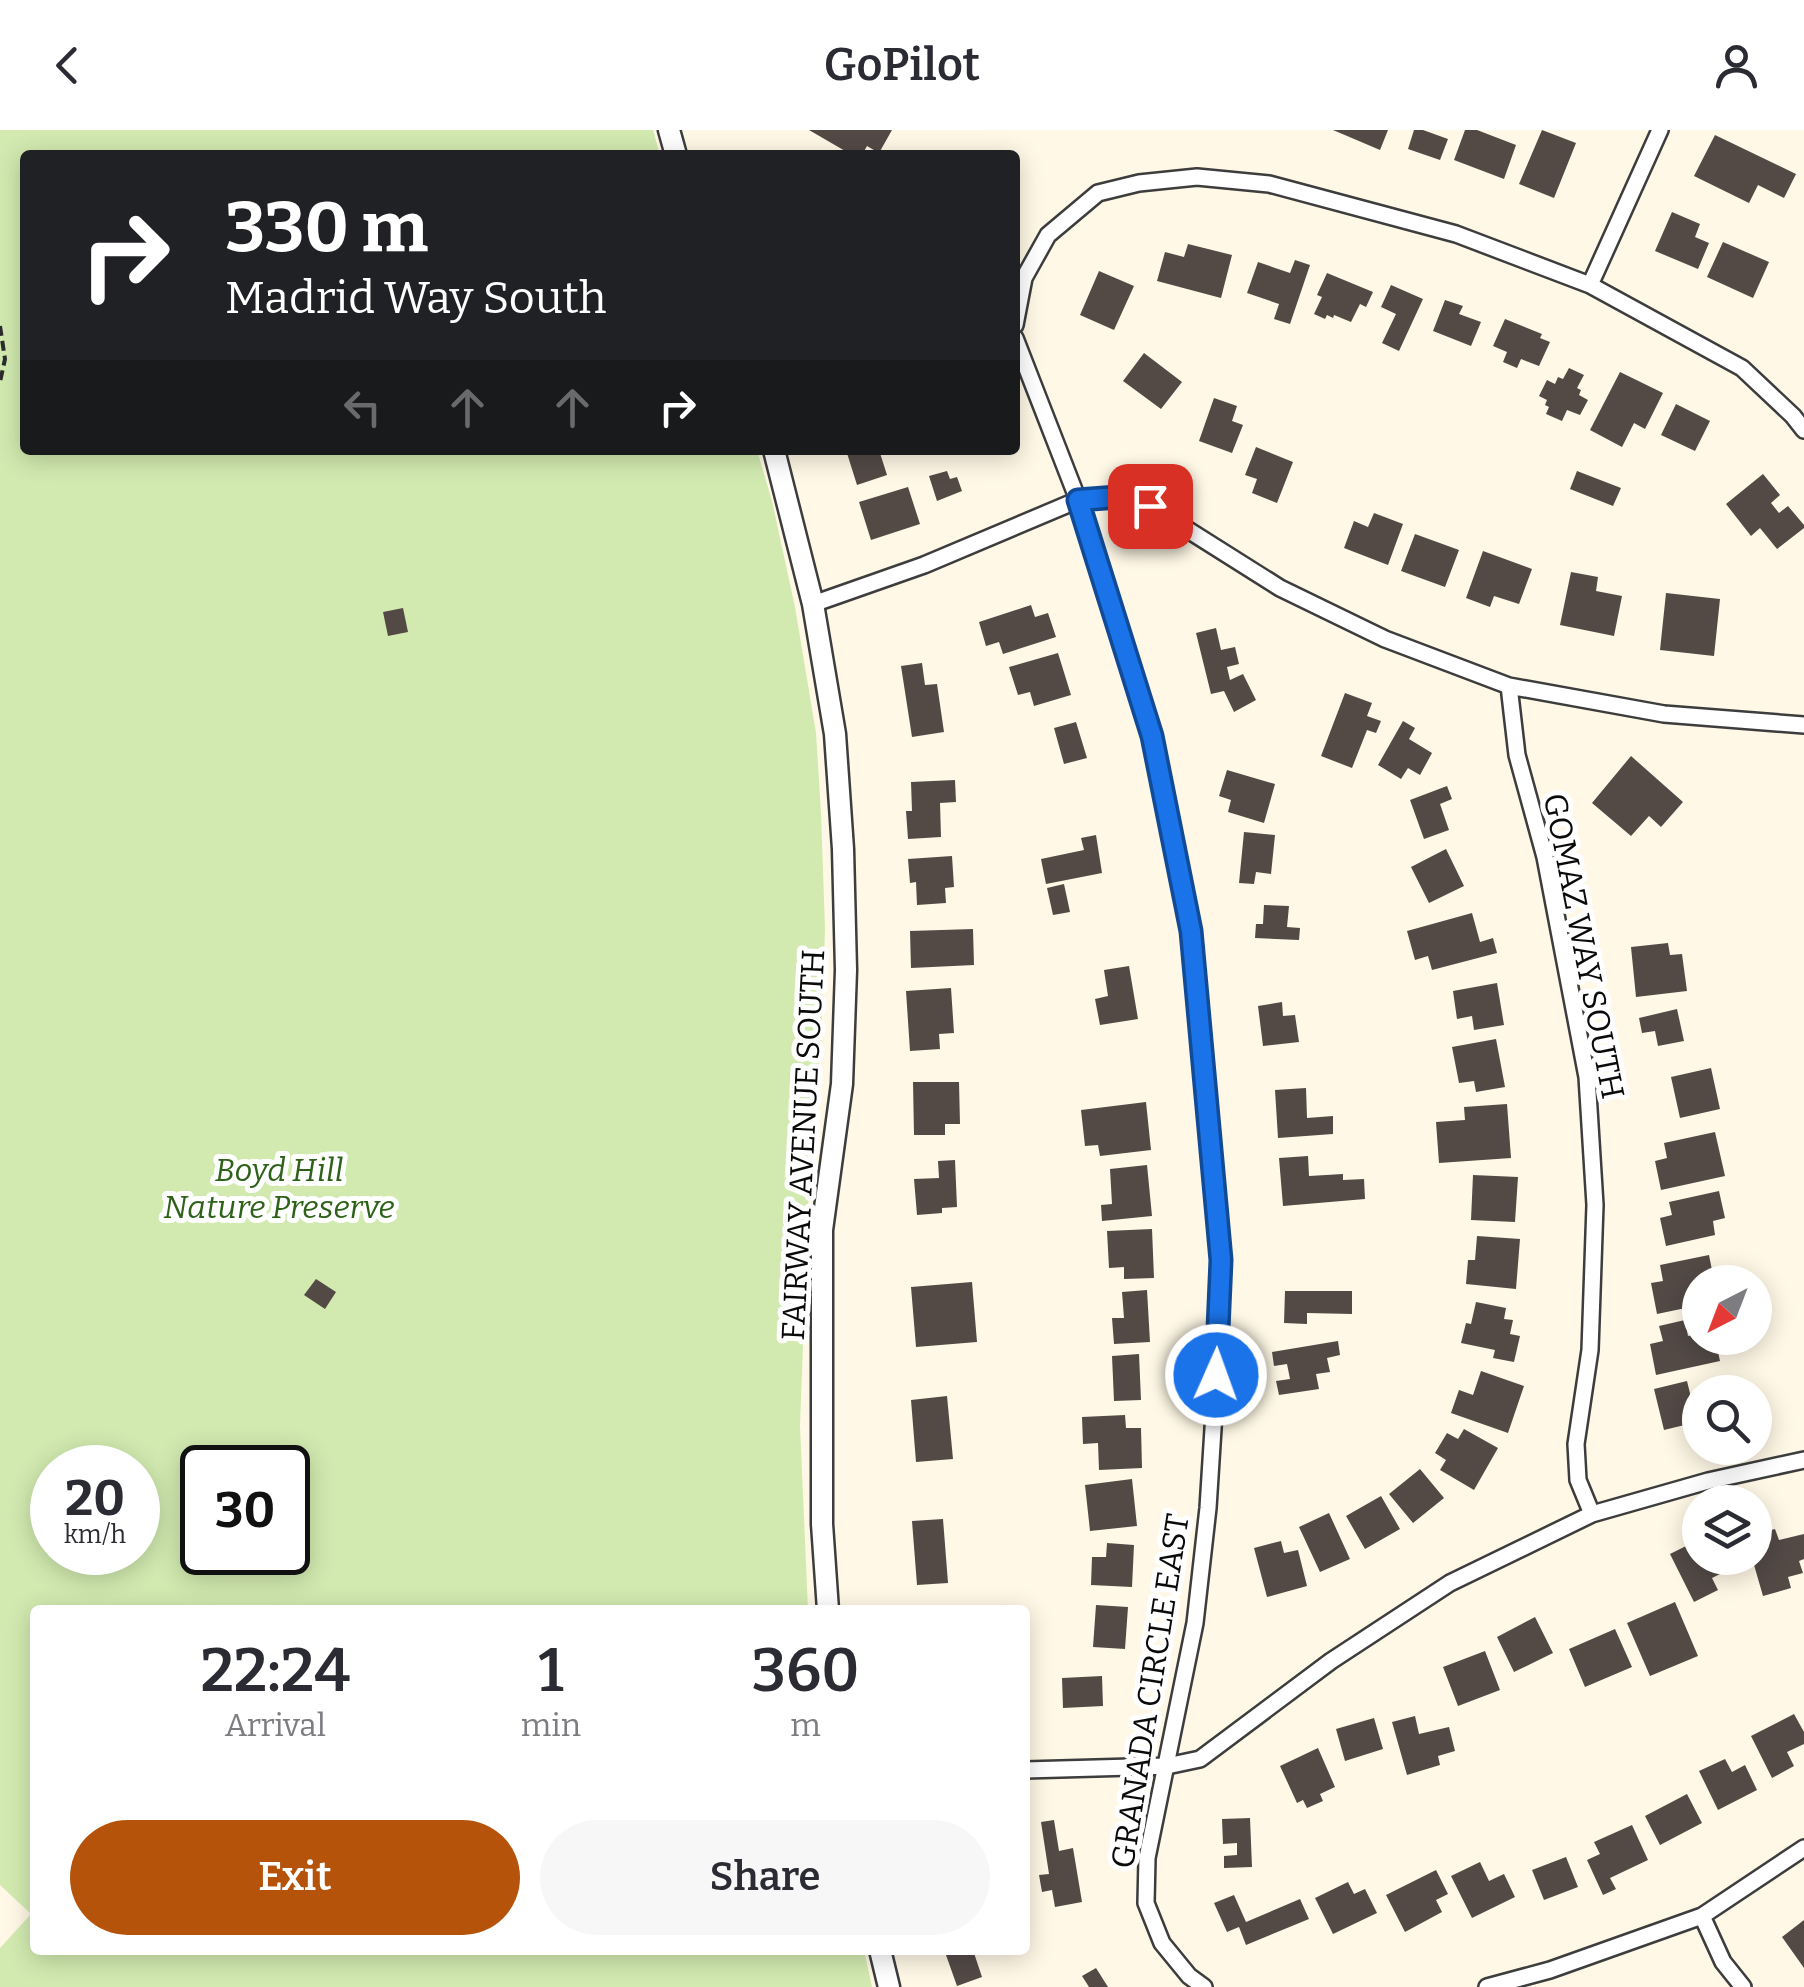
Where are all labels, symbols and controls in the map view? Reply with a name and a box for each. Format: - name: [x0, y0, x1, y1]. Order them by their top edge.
- icon: back: [40, 38, 95, 93]
- text: GoPilot: [824, 38, 980, 92]
- icon: person: [1709, 38, 1764, 93]
- text: 330 m: [225, 186, 428, 270]
- icon: right: [60, 190, 190, 320]
- text: Madrid Way South: [225, 271, 606, 325]
- icon: left: [335, 380, 390, 435]
- icon: ahead: [440, 380, 495, 435]
- icon: ahead: [545, 380, 600, 435]
- icon: right: [650, 380, 705, 435]
- pin: [1108, 464, 1193, 549]
- icon: arrive: [1123, 479, 1178, 534]
- street label: GOMAZ WAY SOUTH: [1536, 790, 1632, 1102]
- street label: FAIRWAY AVENUE SOUTH: [774, 949, 832, 1341]
- park label: Boyd Hill Nature Preserve: [163, 1151, 395, 1226]
- north arrow: [1682, 1265, 1772, 1355]
- map controls: [1682, 1265, 1772, 1575]
- position arrow: [1164, 1323, 1268, 1427]
- button: search: [1682, 1375, 1772, 1465]
- speed limit sign: 30: [180, 1445, 310, 1575]
- text: 20: [65, 1468, 125, 1528]
- button: layers: [1682, 1485, 1772, 1575]
- street label: GRANADA CIRCLE EAST: [1103, 1511, 1197, 1871]
- text: km/h: [64, 1520, 126, 1550]
- text: 22:24: [200, 1635, 350, 1707]
- text: 1: [538, 1635, 564, 1707]
- text: 360: [751, 1635, 860, 1707]
- text: Arrival: [225, 1706, 326, 1744]
- text: min: [521, 1706, 581, 1744]
- text: m: [790, 1706, 821, 1744]
- button: Exit: [70, 1820, 520, 1935]
- button: Share: [540, 1820, 990, 1935]

